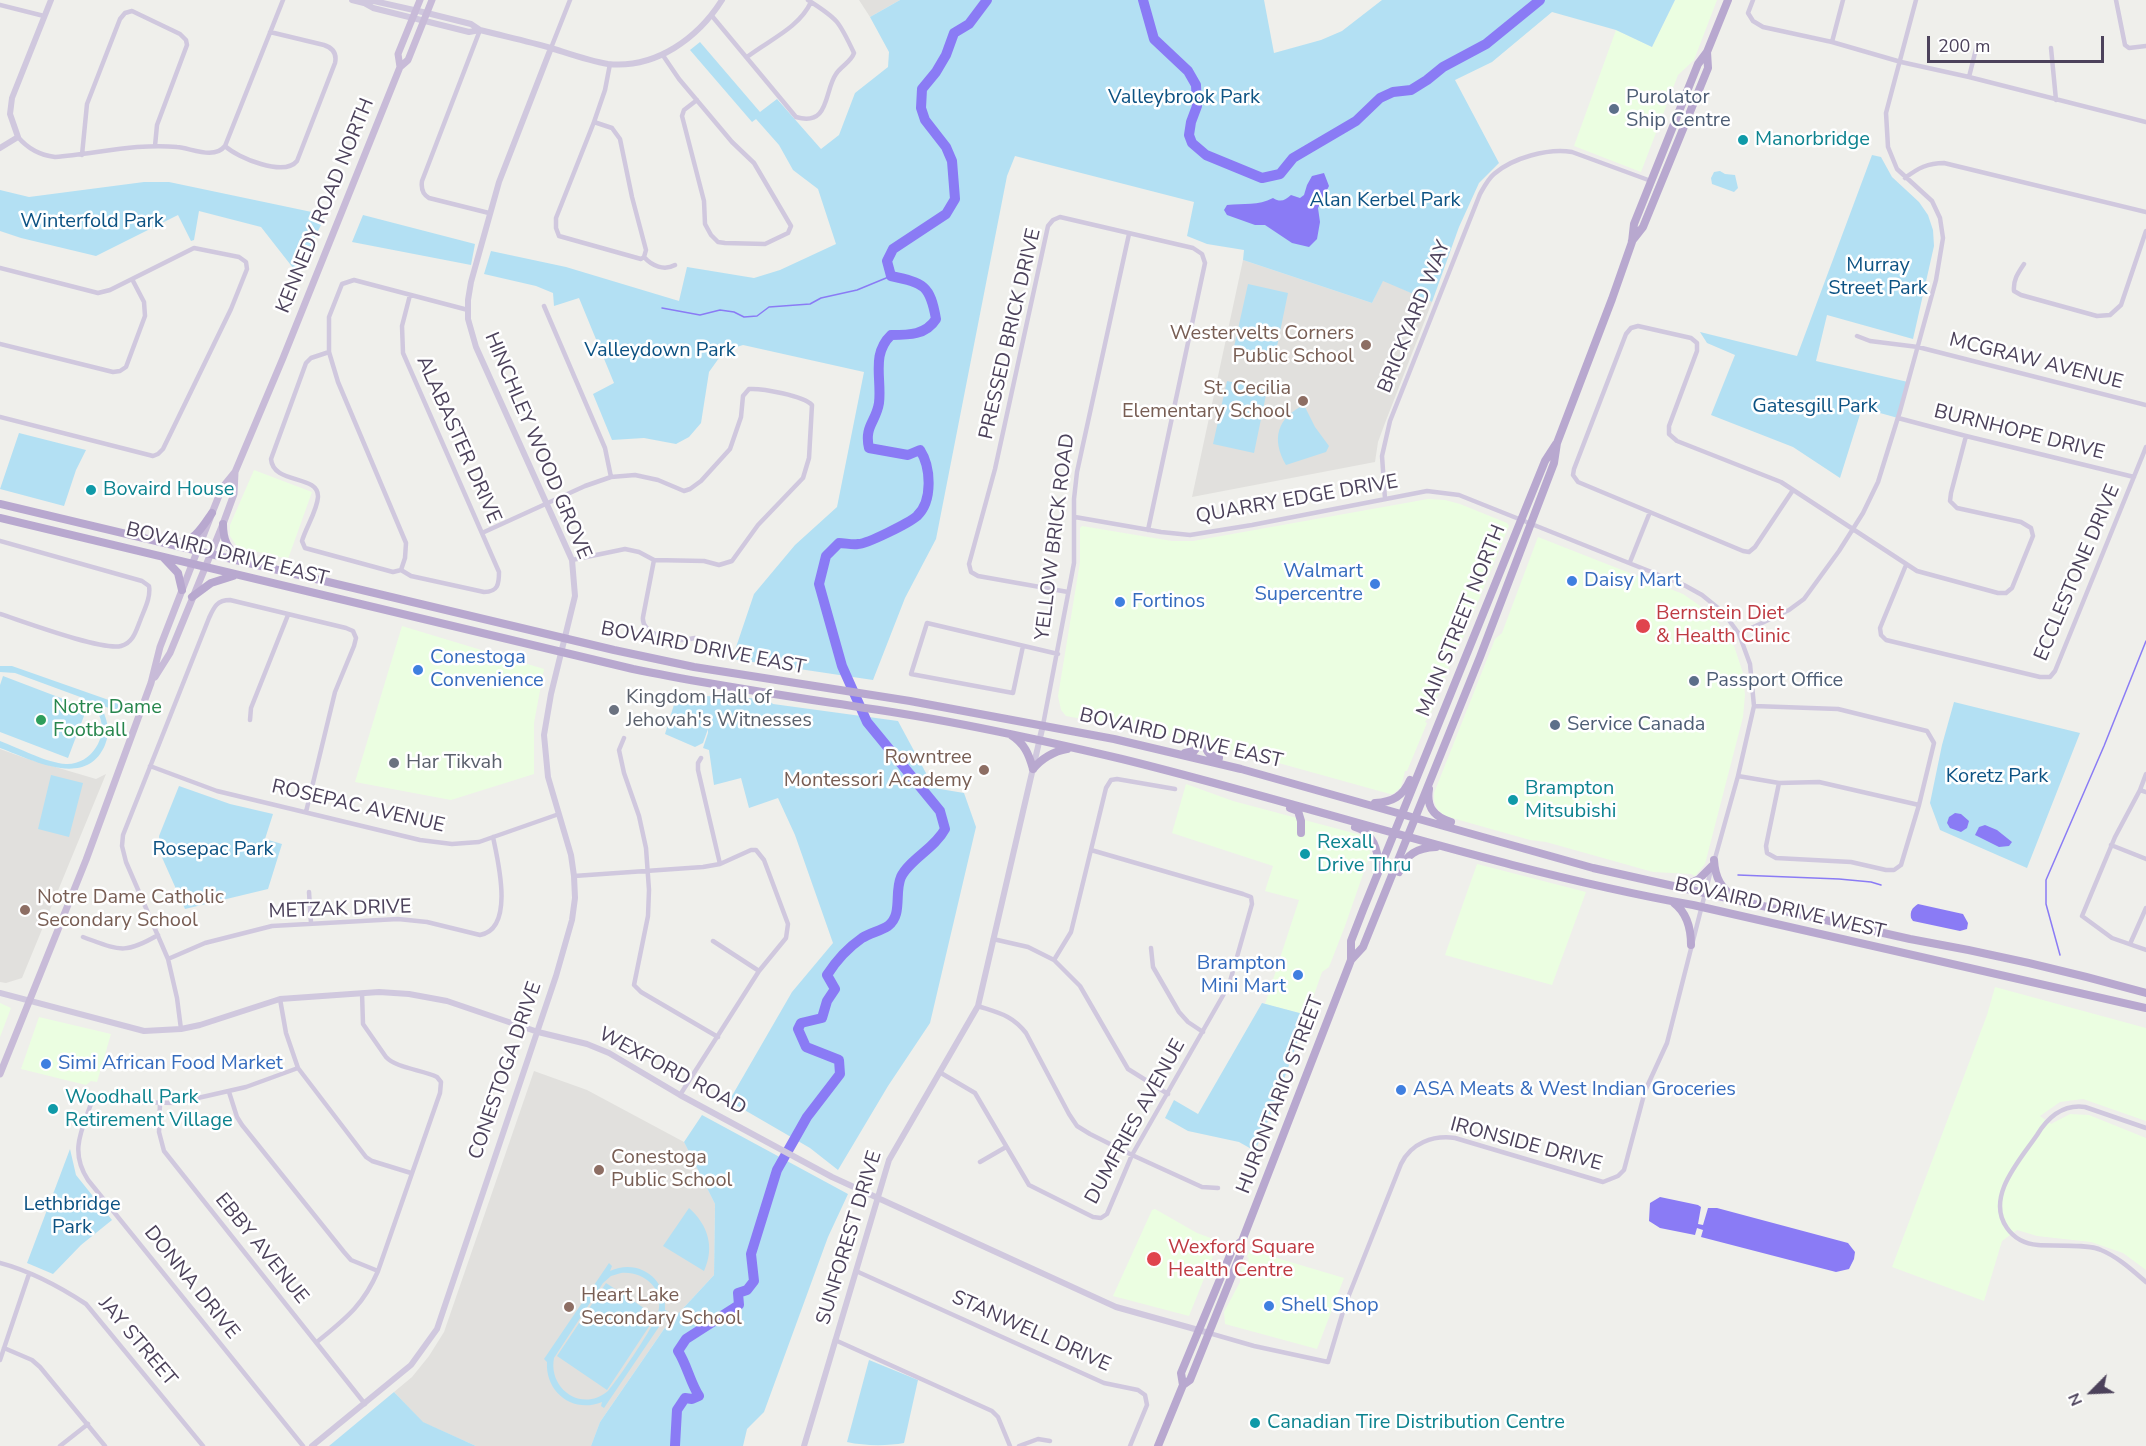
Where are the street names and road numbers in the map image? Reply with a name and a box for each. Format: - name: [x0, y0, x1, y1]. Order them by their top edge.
- street label: KENNEDY ROAD NORTH: [272, 95, 380, 317]
- street label: PRESSED BRICK DRIVE: [975, 226, 1047, 442]
- street label: BRICKYARD WAY: [1374, 237, 1456, 397]
- street label: HINCHLEY WOOD GROVE: [478, 329, 596, 563]
- street label: MCGRAW AVENUE: [1947, 329, 2125, 395]
- street label: ALABASTER DRIVE: [410, 353, 506, 527]
- street label: BURNHOPE DRIVE: [1931, 400, 2107, 466]
- street label: YELLOW BRICK ROAD: [1031, 432, 1081, 642]
- street label: QUARRY EDGE DRIVE: [1194, 470, 1400, 530]
- street label: ECCLESTONE DRIVE: [2030, 481, 2126, 665]
- street label: BOVAIRD DRIVE EAST: [123, 518, 331, 592]
- street label: MAIN STREET NORTH: [1413, 522, 1511, 720]
- street label: BOVAIRD DRIVE EAST: [599, 617, 807, 681]
- street label: BOVAIRD DRIVE EAST: [1077, 704, 1285, 774]
- street label: ROSEPAC AVENUE: [269, 775, 447, 839]
- street label: BOVAIRD DRIVE WEST: [1672, 873, 1888, 945]
- street label: METZAK DRIVE: [268, 896, 412, 924]
- street label: CONESTOGA DRIVE: [464, 979, 548, 1163]
- street label: HURONTARIO STREET: [1232, 993, 1330, 1197]
- street label: WEXFORD ROAD: [594, 1023, 750, 1121]
- street label: DUMFRIES AVENUE: [1081, 1035, 1191, 1209]
- street label: IRONSIDE DRIVE: [1447, 1113, 1605, 1177]
- street label: SUNFOREST DRIVE: [812, 1148, 888, 1328]
- street label: EBBY AVENUE: [209, 1189, 313, 1309]
- street label: DONNA DRIVE: [138, 1222, 244, 1344]
- street label: STANWELL DRIVE: [948, 1286, 1114, 1378]
- street label: JAY STREET: [93, 1292, 181, 1392]

